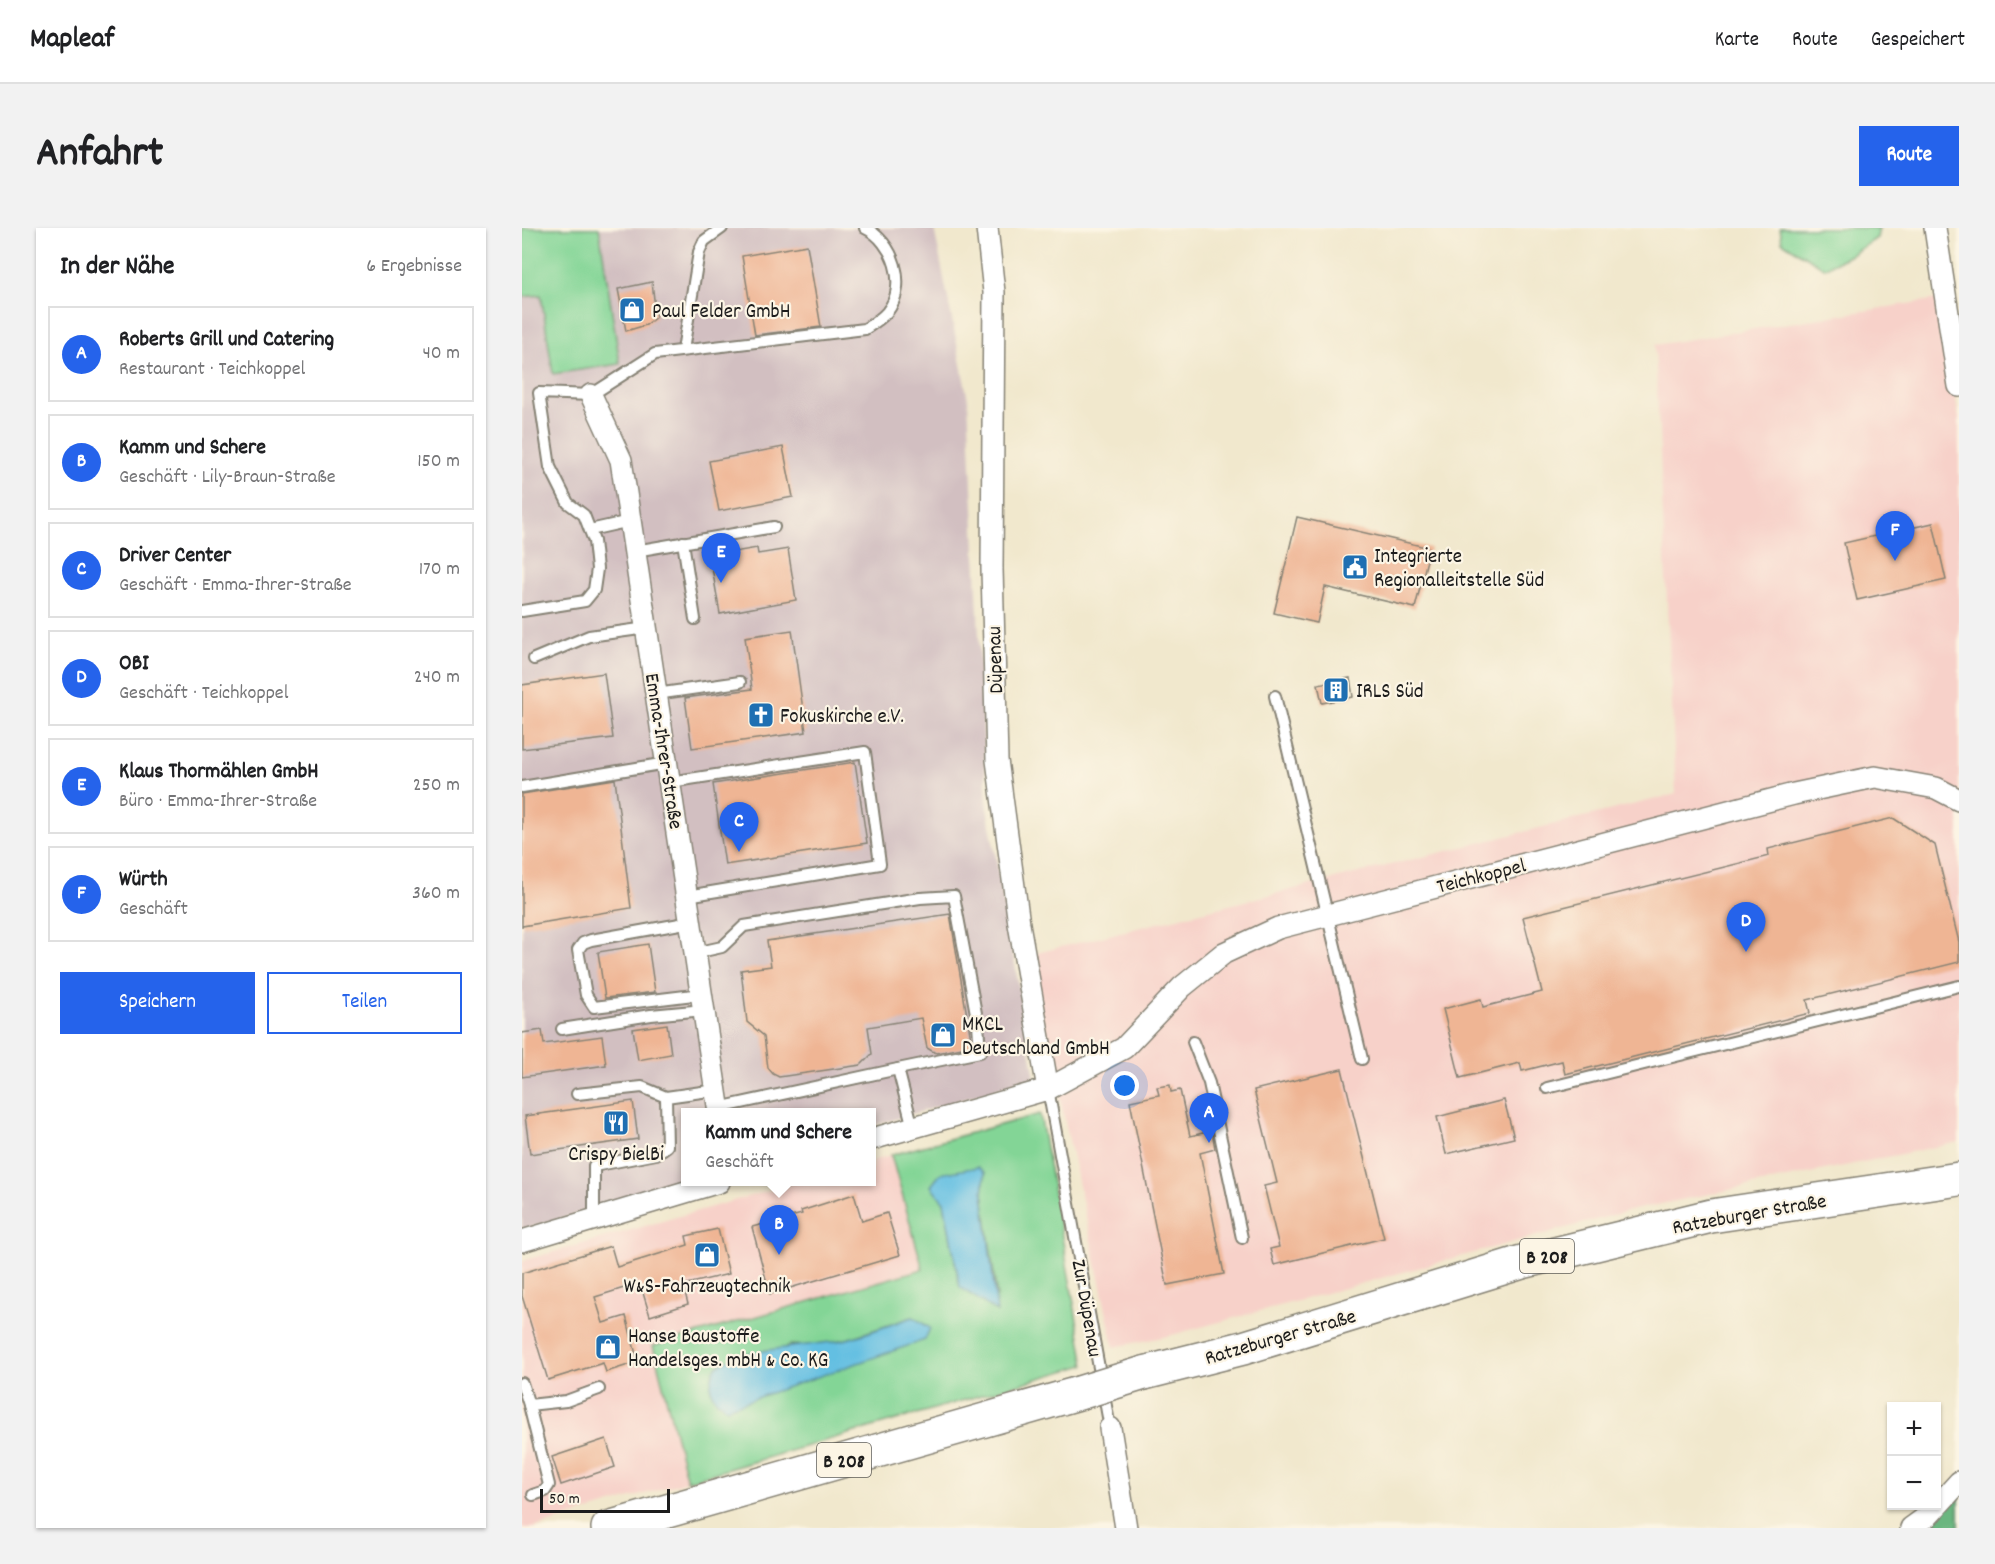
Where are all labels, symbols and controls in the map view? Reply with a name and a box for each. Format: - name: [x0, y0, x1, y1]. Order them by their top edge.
- text: Mapleaf: [30, 21, 114, 61]
- text: Karte: [1715, 26, 1759, 56]
- text: Route: [1792, 26, 1838, 56]
- text: Gespeichert: [1871, 26, 1965, 56]
- text: Anfahrt: [36, 126, 163, 186]
- button: Route: [1859, 126, 1959, 186]
- text: In der Nähe: [60, 249, 174, 286]
- text: 6 Ergebnisse: [366, 253, 462, 281]
- shop icon: Paul Felder GmbH: [617, 295, 647, 325]
- place label: Paul Felder GmbH: [652, 298, 790, 328]
- text: Roberts Grill und Catering: [119, 325, 334, 356]
- text: A: [76, 340, 87, 368]
- text: 40 m: [422, 340, 460, 368]
- text: Restaurant · Teichkoppel: [119, 356, 305, 384]
- text: Kamm und Schere: [119, 433, 266, 464]
- text: B: [77, 448, 86, 476]
- text: 150 m: [417, 448, 460, 476]
- text: Geschäft · Lily-Braun-Straße: [119, 464, 335, 492]
- pin: F: [1876, 512, 1914, 561]
- pin: E: [702, 534, 740, 583]
- text: Driver Center: [119, 541, 231, 572]
- place label: Integrierte Regionalleitstelle Süd: [1374, 543, 1544, 597]
- public building icon: Integrierte Regionalleitstelle Süd: [1340, 552, 1370, 582]
- text: C: [77, 556, 86, 584]
- text: 170 m: [419, 556, 460, 584]
- text: Geschäft · Emma-Ihrer-Straße: [119, 572, 352, 600]
- street label: Düpenau: [981, 626, 1013, 694]
- text: OBI: [119, 649, 149, 680]
- text: D: [76, 664, 87, 692]
- text: 240 m: [414, 664, 460, 692]
- street label: Emma-Ihrer-Straße: [635, 671, 689, 832]
- building icon: IRLS Süd: [1321, 675, 1351, 705]
- place label: IRLS Süd: [1356, 678, 1424, 708]
- text: Geschäft · Teichkoppel: [119, 680, 288, 708]
- church icon: Fokuskirche e.V.: [746, 700, 776, 730]
- place label: Fokuskirche e.V.: [780, 703, 904, 733]
- text: Klaus Thormählen GmbH: [119, 757, 319, 788]
- text: E: [77, 772, 86, 800]
- text: 250 m: [413, 772, 460, 800]
- text: Büro · Emma-Ihrer-Straße: [119, 788, 317, 816]
- pin: C: [720, 802, 758, 852]
- street label: Teichkoppel: [1434, 852, 1530, 903]
- text: Würth: [119, 865, 167, 896]
- text: F: [77, 880, 86, 908]
- text: 360 m: [412, 880, 460, 908]
- text: Geschäft: [119, 896, 188, 924]
- pin: D: [1726, 902, 1766, 952]
- button: Speichern: [60, 972, 255, 1034]
- button: Teilen: [267, 972, 462, 1034]
- place label: MKCL Deutschland GmbH: [962, 1011, 1110, 1065]
- shop icon: MKCL Deutschland GmbH: [928, 1020, 958, 1050]
- your location: [1110, 1071, 1139, 1100]
- pin: A: [1190, 1094, 1228, 1143]
- restaurant icon: Crispy BielBi: [601, 1108, 631, 1138]
- popup: [681, 1108, 876, 1186]
- text: Kamm und Schere: [705, 1118, 852, 1149]
- place label: Crispy BielBi: [568, 1141, 664, 1171]
- text: Geschäft: [705, 1149, 774, 1177]
- street label: Ratzeburger Straße: [1670, 1188, 1829, 1244]
- pin: B: [760, 1206, 798, 1255]
- road number: B 208: [1520, 1239, 1574, 1273]
- shop icon: W&S-Fahrzeugtechnik: [692, 1240, 722, 1270]
- street label: Zur Düpenau: [1062, 1257, 1108, 1360]
- place label: W&S-Fahrzeugtechnik: [623, 1273, 791, 1303]
- street label: Ratzeburger Straße: [1202, 1303, 1360, 1375]
- place label: Hanse Baustoffe Handelsges. mbH & Co. KG: [628, 1323, 828, 1377]
- shop icon: Hanse Baustoffe Handelsges. mbH & Co. KG: [593, 1332, 623, 1362]
- map controls: [1887, 1402, 1941, 1510]
- button: +: [1887, 1402, 1941, 1456]
- road number: B 208: [817, 1443, 871, 1477]
- button: −: [1887, 1456, 1941, 1510]
- scale bar: [540, 1486, 670, 1514]
- text: 50 m: [549, 1488, 580, 1511]

